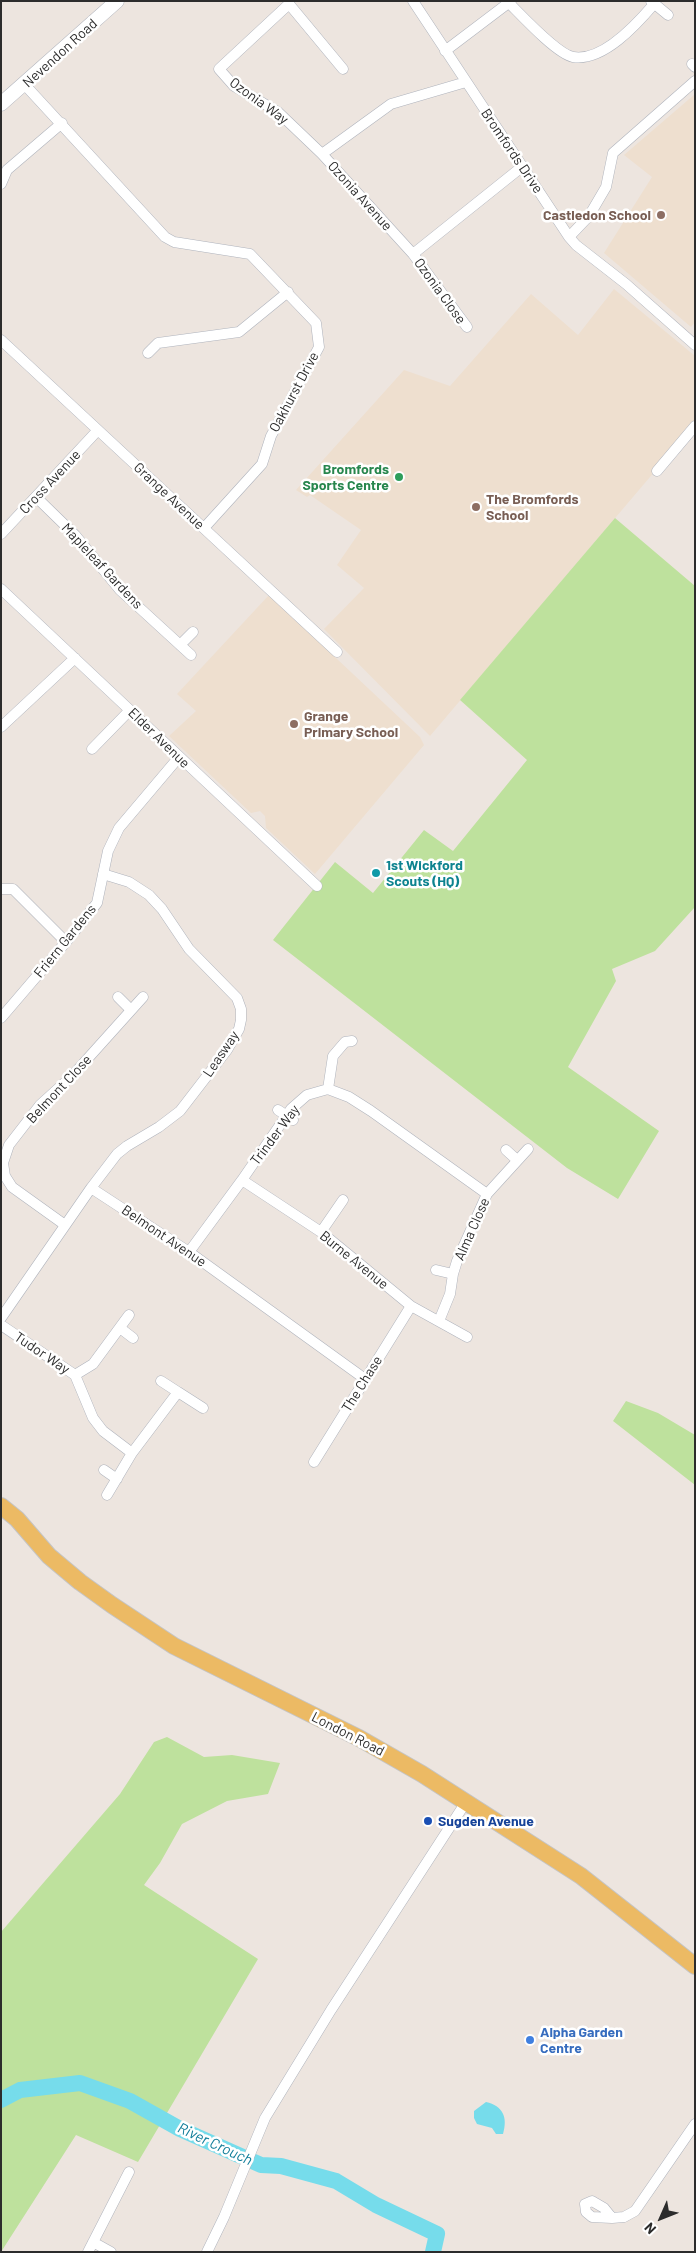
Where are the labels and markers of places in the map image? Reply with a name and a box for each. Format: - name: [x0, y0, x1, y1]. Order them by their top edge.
- place label: Castledon School: [543, 207, 651, 223]
- marker: Castledon School: [655, 209, 667, 221]
- place label: Bromfords Sports Centre: [302, 461, 389, 494]
- marker: Bromfords Sports Centre: [393, 471, 405, 483]
- place label: The Bromfords School: [486, 491, 579, 524]
- marker: The Bromfords School: [470, 501, 482, 513]
- place label: Grange Primary School: [304, 708, 398, 740]
- marker: Grange Primary School: [288, 718, 300, 730]
- place label: 1st Wickford Scouts (HQ): [386, 857, 463, 890]
- marker: 1st Wickford Scouts (HQ): [370, 867, 382, 879]
- place label: Sugden Avenue: [438, 1813, 534, 1829]
- marker: Sugden Avenue: [422, 1815, 434, 1827]
- place label: Alpha Garden Centre: [540, 2024, 623, 2056]
- marker: Alpha Garden Centre: [524, 2034, 536, 2046]

